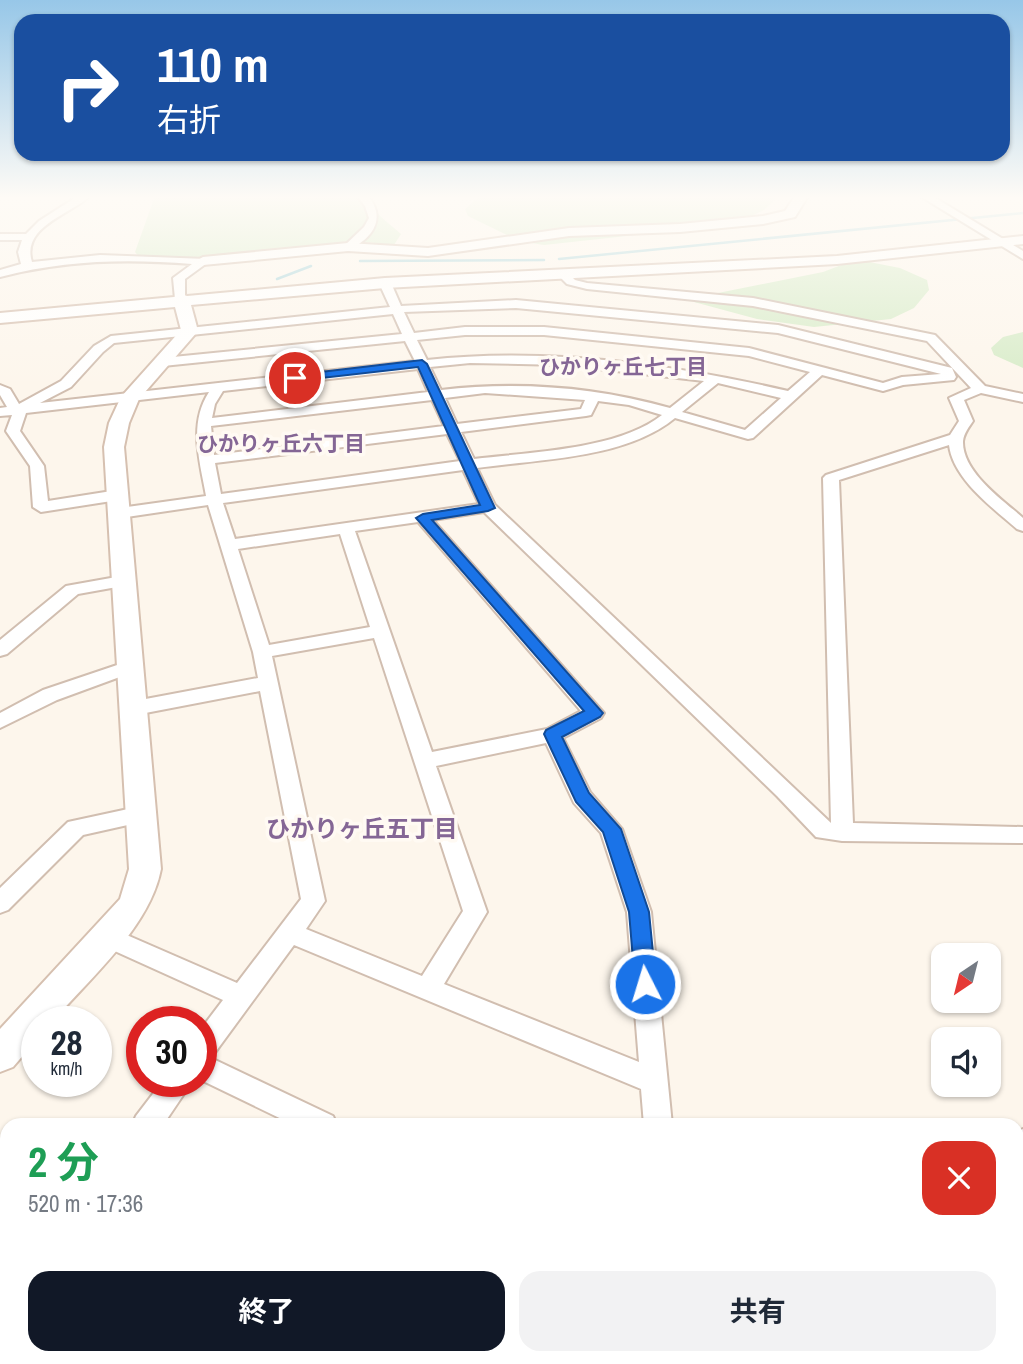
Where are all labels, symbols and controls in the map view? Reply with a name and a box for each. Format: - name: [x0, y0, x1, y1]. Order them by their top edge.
- text: 110 m: [157, 31, 269, 97]
- icon: right: [42, 42, 133, 133]
- text: 右折: [157, 98, 221, 141]
- pin: [265, 348, 325, 408]
- district label: ひかりヶ丘七丁目: [539, 352, 707, 381]
- icon: arrive: [276, 359, 314, 397]
- district label: ひかりヶ丘六丁目: [197, 429, 365, 458]
- district label: ひかりヶ丘五丁目: [266, 812, 458, 844]
- north arrow: [931, 943, 1001, 1013]
- map controls: [931, 943, 1001, 1097]
- position arrow: [608, 947, 682, 1021]
- speed limit sign: 30: [126, 1006, 217, 1097]
- text: 28: [51, 1019, 82, 1066]
- button: sound: [931, 1027, 1001, 1097]
- text: km/h: [51, 1056, 83, 1081]
- text: 2 分: [28, 1134, 99, 1190]
- button: close: [922, 1141, 996, 1215]
- text: 520 m · 17:36: [28, 1188, 143, 1219]
- button: 終了: [28, 1271, 505, 1351]
- button: 共有: [519, 1271, 996, 1351]

